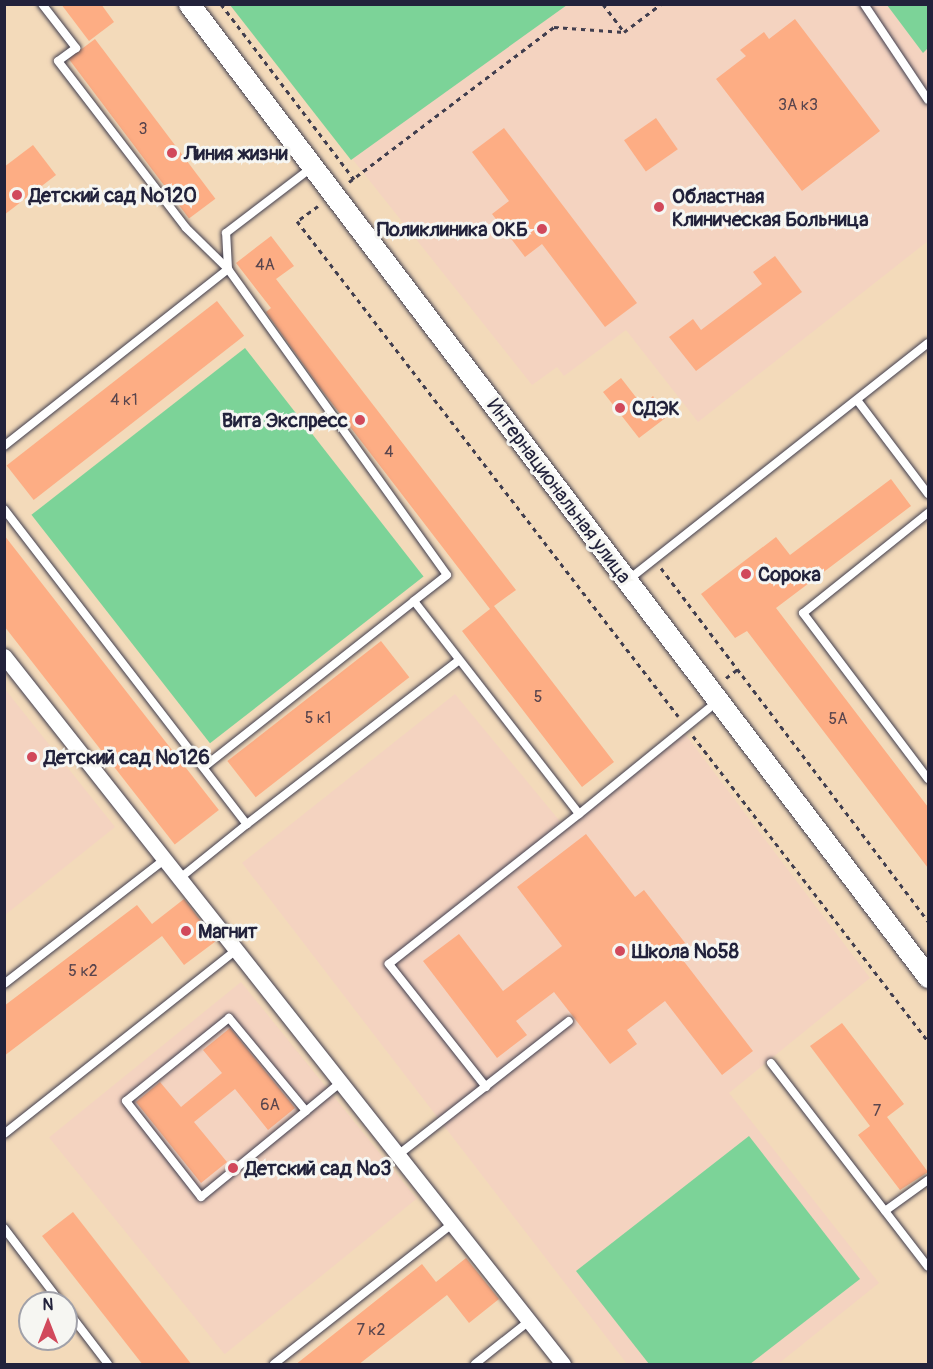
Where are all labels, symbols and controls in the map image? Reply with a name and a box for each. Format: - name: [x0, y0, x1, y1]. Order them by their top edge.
- house number: 3А к3: [778, 95, 818, 115]
- house number: 3: [139, 119, 147, 139]
- place label: Линия жизни: [184, 141, 288, 165]
- marker: Линия жизни: [165, 146, 179, 160]
- place label: Детский сад №120: [29, 183, 197, 207]
- place label: Областная Клиническая Больница: [672, 184, 868, 231]
- marker: Детский сад №120: [10, 188, 24, 202]
- marker: Областная Клиническая Больница: [650, 198, 668, 216]
- place label: Поликлиника ОКБ: [377, 217, 528, 241]
- marker: Поликлиника ОКБ: [533, 220, 551, 238]
- house number: 4А: [255, 255, 275, 275]
- house number: 4 к1: [110, 390, 138, 410]
- street label: Интернациональная улица: [482, 394, 636, 588]
- place label: СДЭК: [632, 396, 680, 420]
- marker: СДЭК: [613, 401, 627, 415]
- place label: Вита Экспресс: [222, 408, 348, 432]
- marker: Вита Экспресс: [353, 413, 367, 427]
- house number: 4: [384, 442, 394, 462]
- place label: Сорока: [758, 562, 821, 586]
- marker: Сорока: [739, 567, 753, 581]
- house number: 5: [534, 687, 542, 707]
- house number: 5 к1: [305, 708, 331, 728]
- house number: 5А: [828, 709, 848, 729]
- place label: Детский сад №126: [44, 745, 210, 769]
- marker: Детский сад №126: [25, 750, 39, 764]
- place label: Магнит: [198, 919, 257, 943]
- marker: Магнит: [179, 924, 193, 938]
- place label: Школа №58: [632, 939, 739, 963]
- marker: Школа №58: [613, 944, 627, 958]
- house number: 5 к2: [68, 961, 98, 981]
- house number: 6А: [260, 1095, 280, 1115]
- house number: 7: [873, 1101, 881, 1121]
- place label: Детский сад №3: [245, 1156, 391, 1180]
- marker: Детский сад №3: [226, 1161, 240, 1175]
- north arrow: [18, 1291, 78, 1351]
- text: N: [43, 1295, 53, 1315]
- house number: 7 к2: [356, 1320, 386, 1340]

